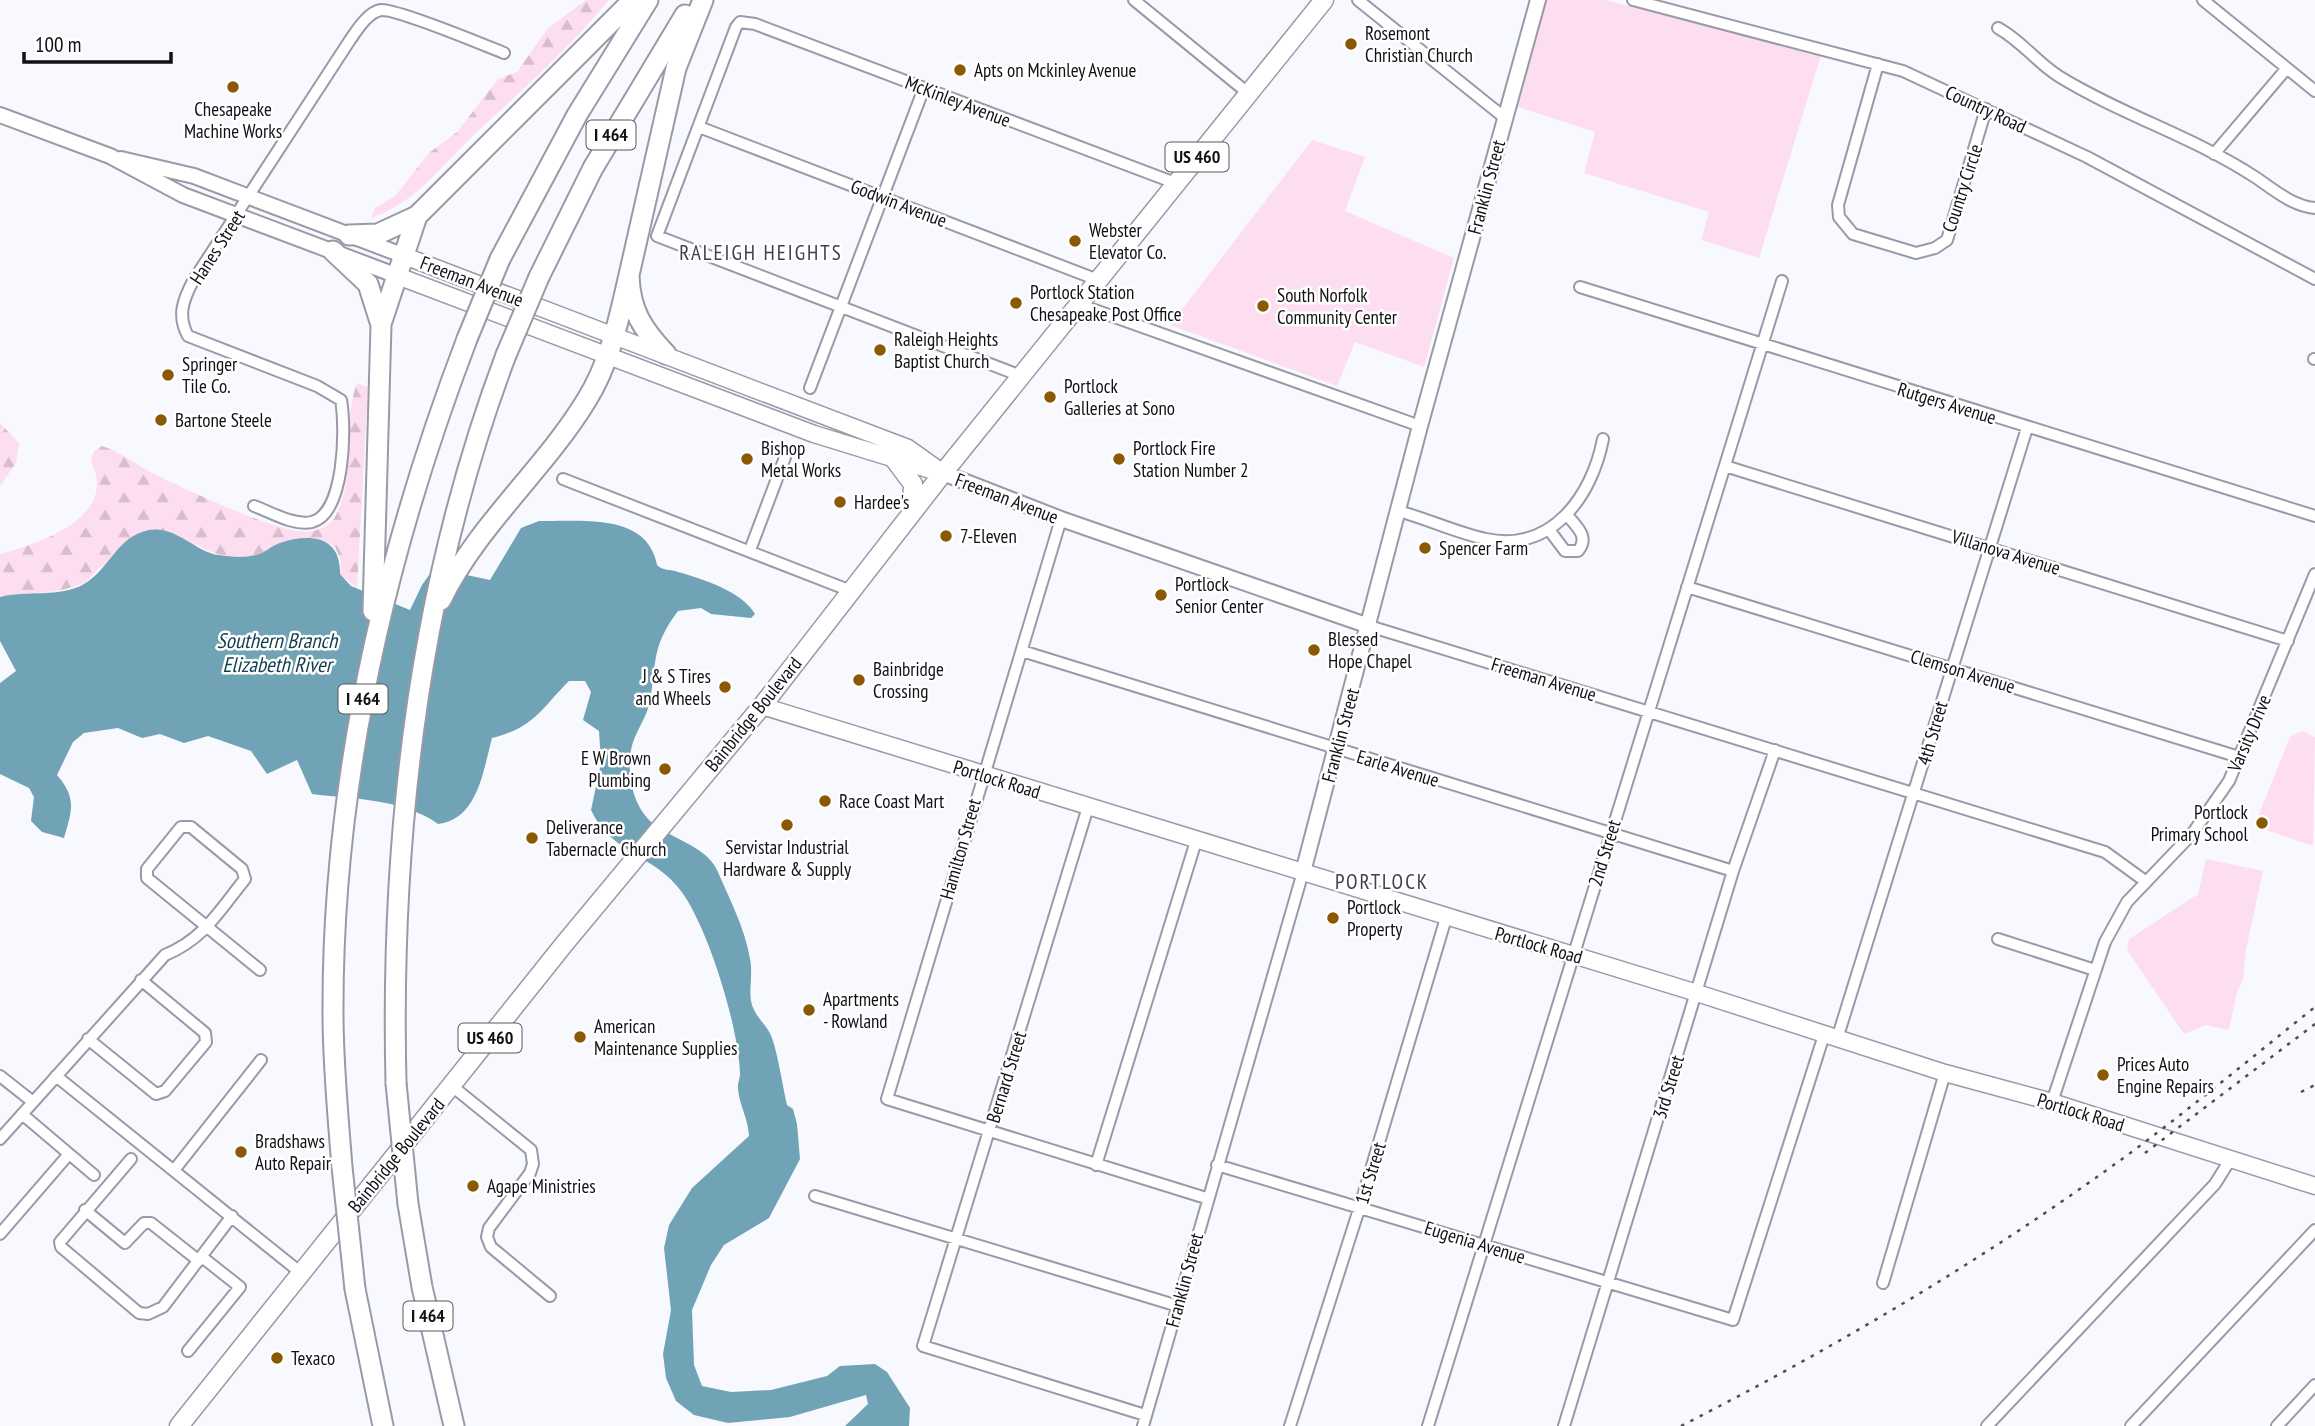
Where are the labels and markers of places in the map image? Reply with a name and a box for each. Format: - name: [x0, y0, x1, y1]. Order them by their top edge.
- place label: Rosemont Christian Church: [1365, 21, 1473, 67]
- marker: Rosemont Christian Church: [1343, 36, 1359, 52]
- place label: Apts on Mckinley Avenue: [974, 58, 1136, 82]
- marker: Apts on Mckinley Avenue: [952, 62, 968, 78]
- marker: Chesapeake Machine Works: [225, 79, 241, 95]
- place label: Chesapeake Machine Works: [184, 97, 282, 143]
- place label: Webster Elevator Co.: [1089, 218, 1166, 264]
- marker: Webster Elevator Co.: [1067, 233, 1083, 249]
- place label: Portlock Station Chesapeake Post Office: [1030, 280, 1182, 326]
- place label: South Norfolk Community Center: [1277, 283, 1398, 329]
- marker: Portlock Station Chesapeake Post Office: [1008, 295, 1024, 311]
- marker: South Norfolk Community Center: [1255, 298, 1271, 314]
- place label: Raleigh Heights Baptist Church: [894, 327, 998, 373]
- marker: Raleigh Heights Baptist Church: [872, 342, 888, 358]
- place label: Springer Tile Co.: [182, 352, 238, 398]
- marker: Springer Tile Co.: [160, 367, 176, 383]
- place label: Portlock Galleries at Sono: [1064, 374, 1175, 420]
- marker: Portlock Galleries at Sono: [1042, 389, 1058, 405]
- place label: Bartone Steele: [175, 408, 272, 432]
- marker: Bartone Steele: [153, 412, 169, 428]
- place label: Bishop Metal Works: [761, 436, 841, 482]
- place label: Portlock Fire Station Number 2: [1133, 436, 1249, 482]
- marker: Bishop Metal Works: [739, 451, 755, 467]
- marker: Portlock Fire Station Number 2: [1111, 451, 1127, 467]
- place label: Hardee's: [854, 490, 909, 514]
- marker: Hardee's: [832, 494, 848, 510]
- place label: 7-Eleven: [960, 524, 1017, 548]
- marker: 7-Eleven: [938, 528, 954, 544]
- place label: Spencer Farm: [1439, 536, 1528, 560]
- marker: Spencer Farm: [1417, 540, 1433, 556]
- place label: Portlock Senior Center: [1175, 572, 1264, 618]
- marker: Portlock Senior Center: [1153, 587, 1169, 603]
- place label: Blessed Hope Chapel: [1328, 627, 1412, 673]
- marker: Blessed Hope Chapel: [1306, 642, 1322, 658]
- place label: Bainbridge Crossing: [873, 657, 944, 703]
- place label: J & S Tires and Wheels: [636, 664, 711, 710]
- marker: Bainbridge Crossing: [851, 672, 867, 688]
- marker: J & S Tires and Wheels: [717, 679, 733, 695]
- place label: E W Brown Plumbing: [581, 746, 651, 792]
- marker: E W Brown Plumbing: [657, 761, 673, 777]
- place label: Race Coast Mart: [839, 789, 945, 813]
- marker: Race Coast Mart: [817, 793, 833, 809]
- place label: Portlock Primary School: [2151, 800, 2249, 846]
- place label: Deliverance Tabernacle Church: [546, 815, 666, 861]
- marker: Portlock Primary School: [2254, 815, 2270, 831]
- marker: Servistar Industrial Hardware & Supply: [779, 817, 795, 833]
- marker: Deliverance Tabernacle Church: [524, 830, 540, 846]
- place label: Servistar Industrial Hardware & Supply: [723, 835, 852, 881]
- place label: Portlock Property: [1347, 895, 1403, 941]
- marker: Portlock Property: [1325, 910, 1341, 926]
- place label: Apartments - Rowland: [823, 987, 899, 1033]
- marker: Apartments - Rowland: [801, 1002, 817, 1018]
- place label: American Maintenance Supplies: [594, 1014, 737, 1060]
- marker: American Maintenance Supplies: [572, 1029, 588, 1045]
- place label: Prices Auto Engine Repairs: [2117, 1052, 2214, 1098]
- marker: Prices Auto Engine Repairs: [2095, 1067, 2111, 1083]
- place label: Bradshaws Auto Repair: [255, 1129, 332, 1175]
- marker: Bradshaws Auto Repair: [233, 1144, 249, 1160]
- place label: Agape Ministries: [487, 1174, 596, 1198]
- marker: Agape Ministries: [465, 1178, 481, 1194]
- place label: Texaco: [291, 1346, 335, 1370]
- marker: Texaco: [269, 1350, 285, 1366]

